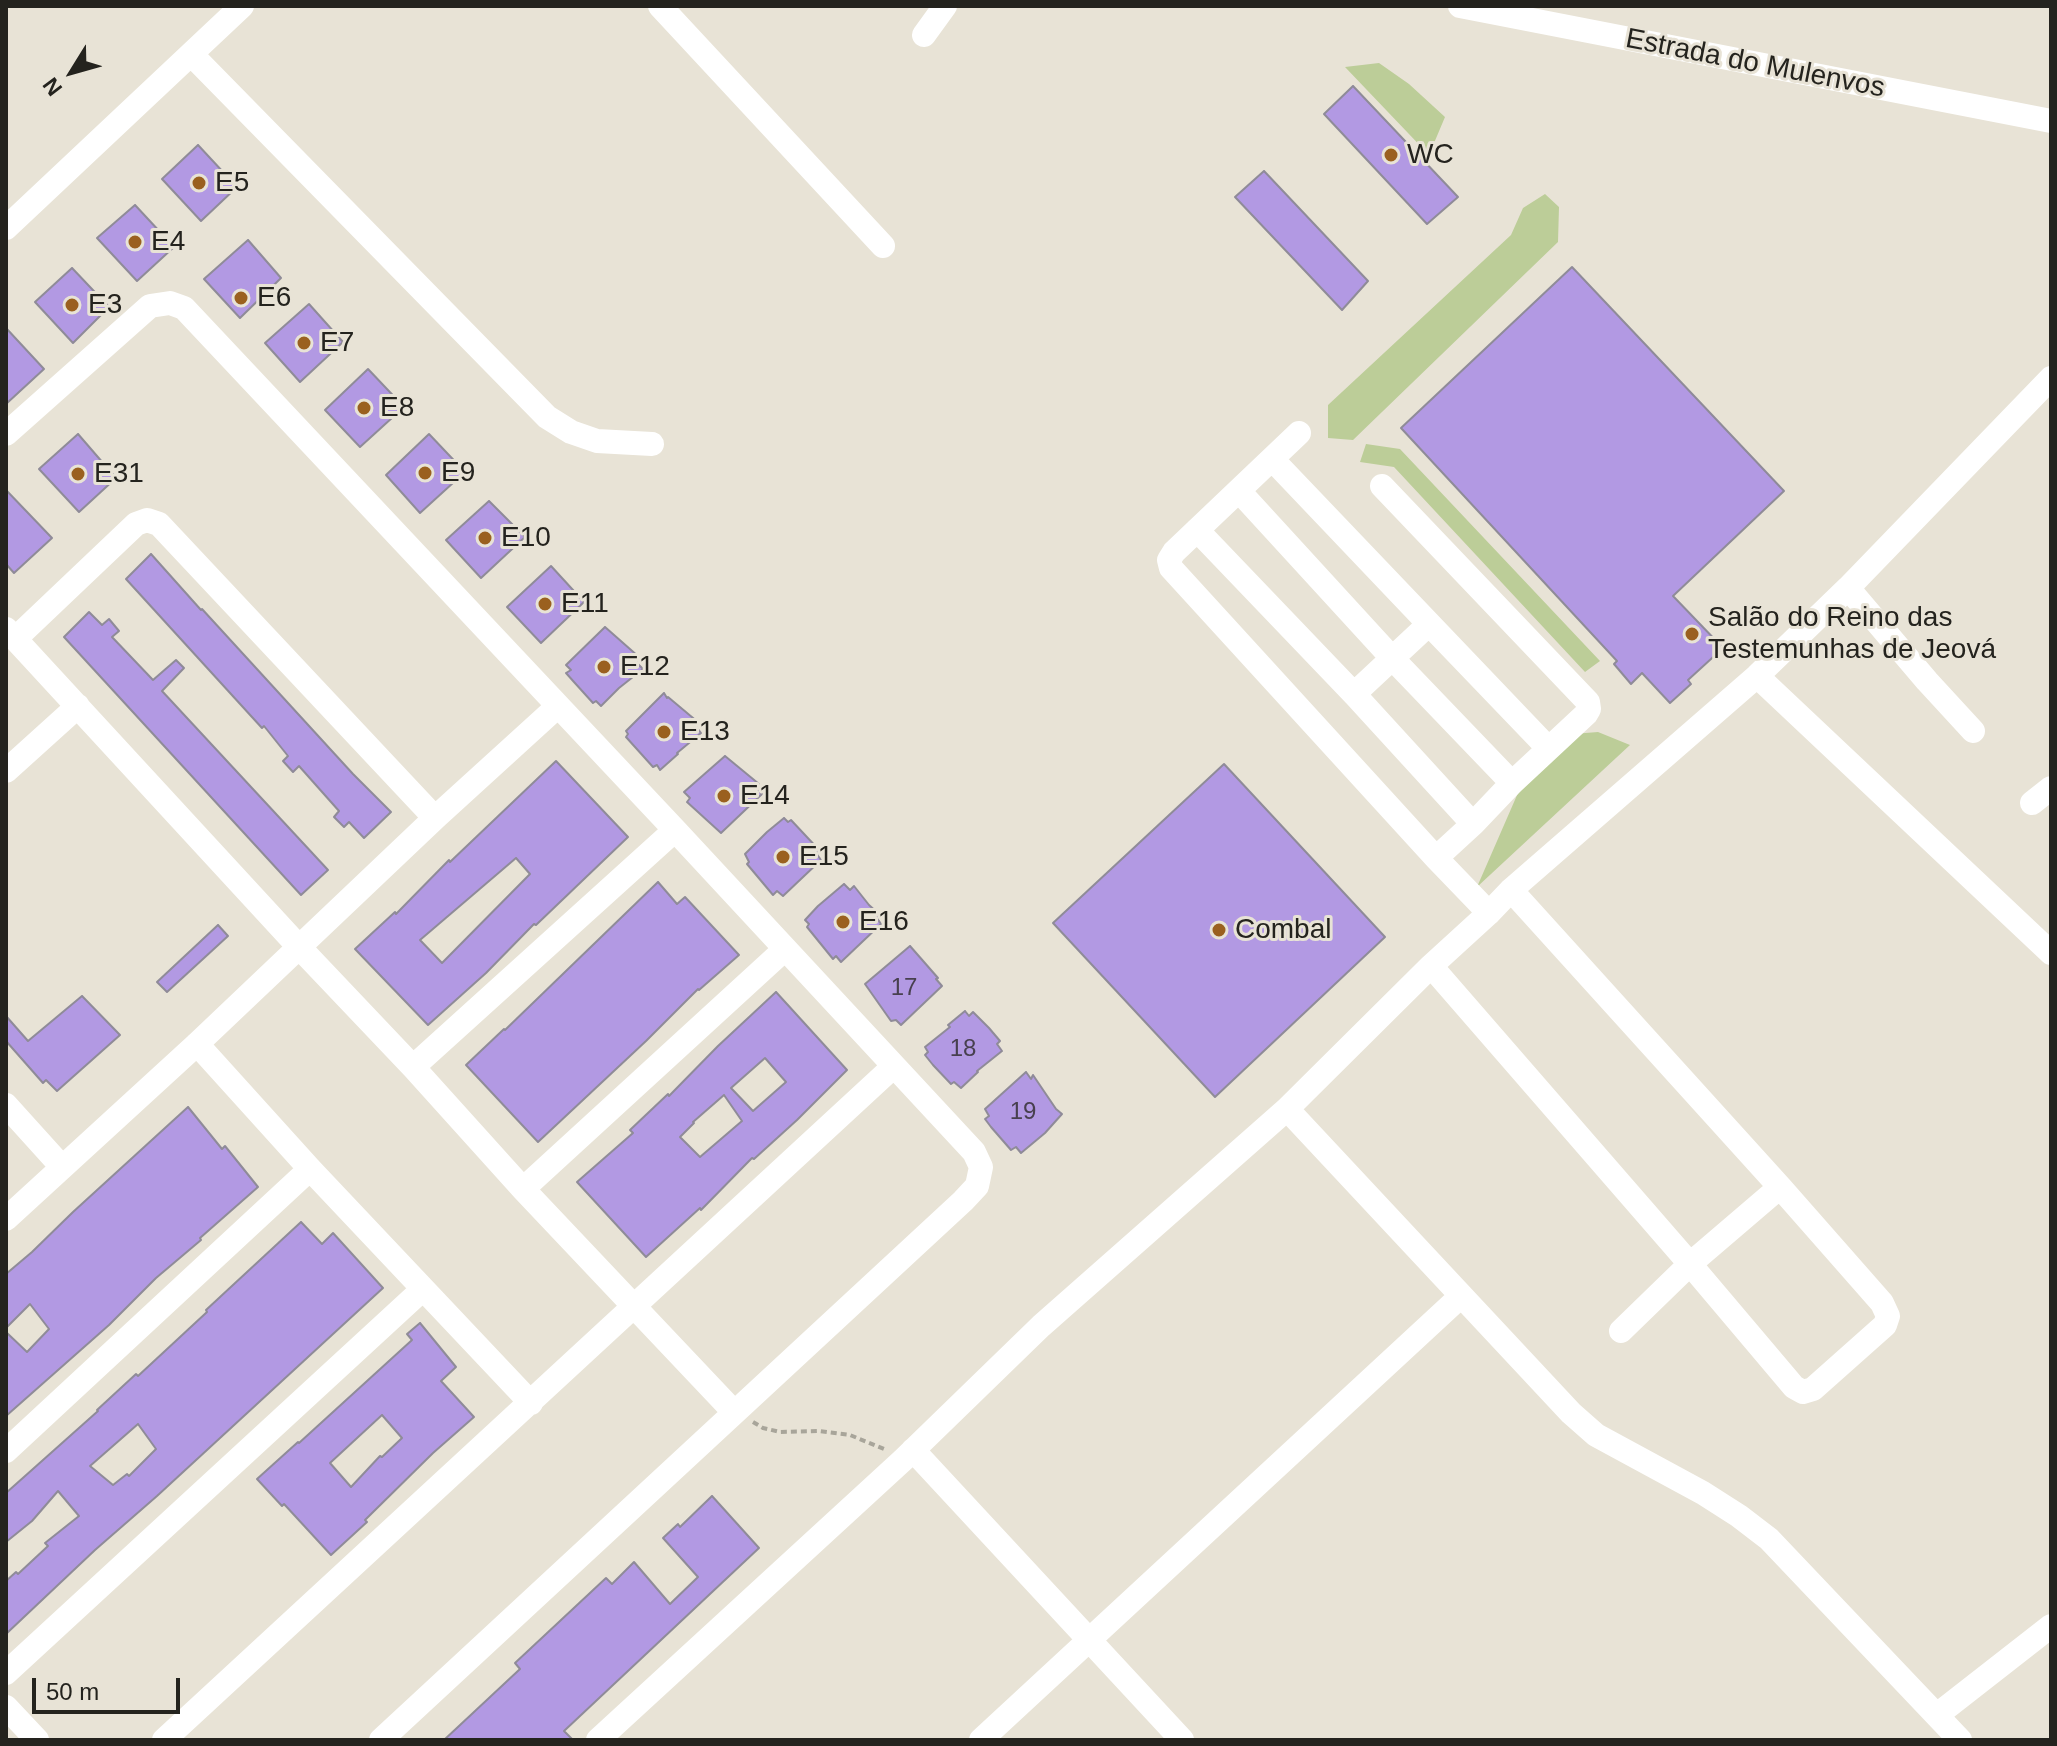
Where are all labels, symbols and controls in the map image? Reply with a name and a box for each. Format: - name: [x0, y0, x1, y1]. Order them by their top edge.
- street label: Estrada do Mulenvos: [1623, 22, 1887, 106]
- north arrow: [32, 32, 112, 112]
- text: N: [38, 73, 67, 101]
- place label: WC: [1407, 138, 1454, 172]
- marker: WC: [1382, 146, 1400, 164]
- place label: E5: [215, 166, 249, 200]
- marker: E5: [190, 174, 208, 192]
- place label: E4: [151, 225, 185, 259]
- marker: E4: [126, 233, 144, 251]
- place label: E6: [257, 281, 291, 315]
- place label: E3: [88, 288, 122, 322]
- marker: E6: [232, 289, 250, 307]
- marker: E3: [63, 296, 81, 314]
- place label: E7: [320, 326, 354, 360]
- marker: E7: [295, 334, 313, 352]
- place label: E8: [380, 391, 414, 425]
- marker: E8: [355, 399, 373, 417]
- place label: E9: [441, 456, 475, 490]
- place label: E31: [94, 457, 144, 491]
- marker: E9: [416, 464, 434, 482]
- marker: E31: [69, 465, 87, 483]
- place label: E10: [501, 521, 551, 555]
- marker: E10: [476, 529, 494, 547]
- place label: E11: [561, 587, 609, 621]
- marker: E11: [536, 595, 554, 613]
- place label: Salão do Reino das Testemunhas de Jeová: [1708, 601, 1996, 667]
- marker: Salão do Reino das Testemunhas de Jeová: [1683, 625, 1701, 643]
- place label: E12: [620, 650, 670, 684]
- marker: E12: [595, 658, 613, 676]
- place label: E13: [680, 715, 730, 749]
- marker: E13: [655, 723, 673, 741]
- place label: E14: [740, 779, 790, 813]
- marker: E14: [715, 787, 733, 805]
- place label: E15: [799, 840, 849, 874]
- marker: E15: [774, 848, 792, 866]
- place label: E16: [859, 905, 909, 939]
- marker: E16: [834, 913, 852, 931]
- place label: Combal: [1235, 913, 1331, 947]
- marker: Combal: [1210, 921, 1228, 939]
- house number: 17: [891, 974, 917, 1002]
- house number: 18: [950, 1035, 976, 1063]
- house number: 19: [1010, 1098, 1036, 1126]
- scale bar: [36, 1662, 184, 1712]
- text: 50 m: [46, 1678, 99, 1705]

